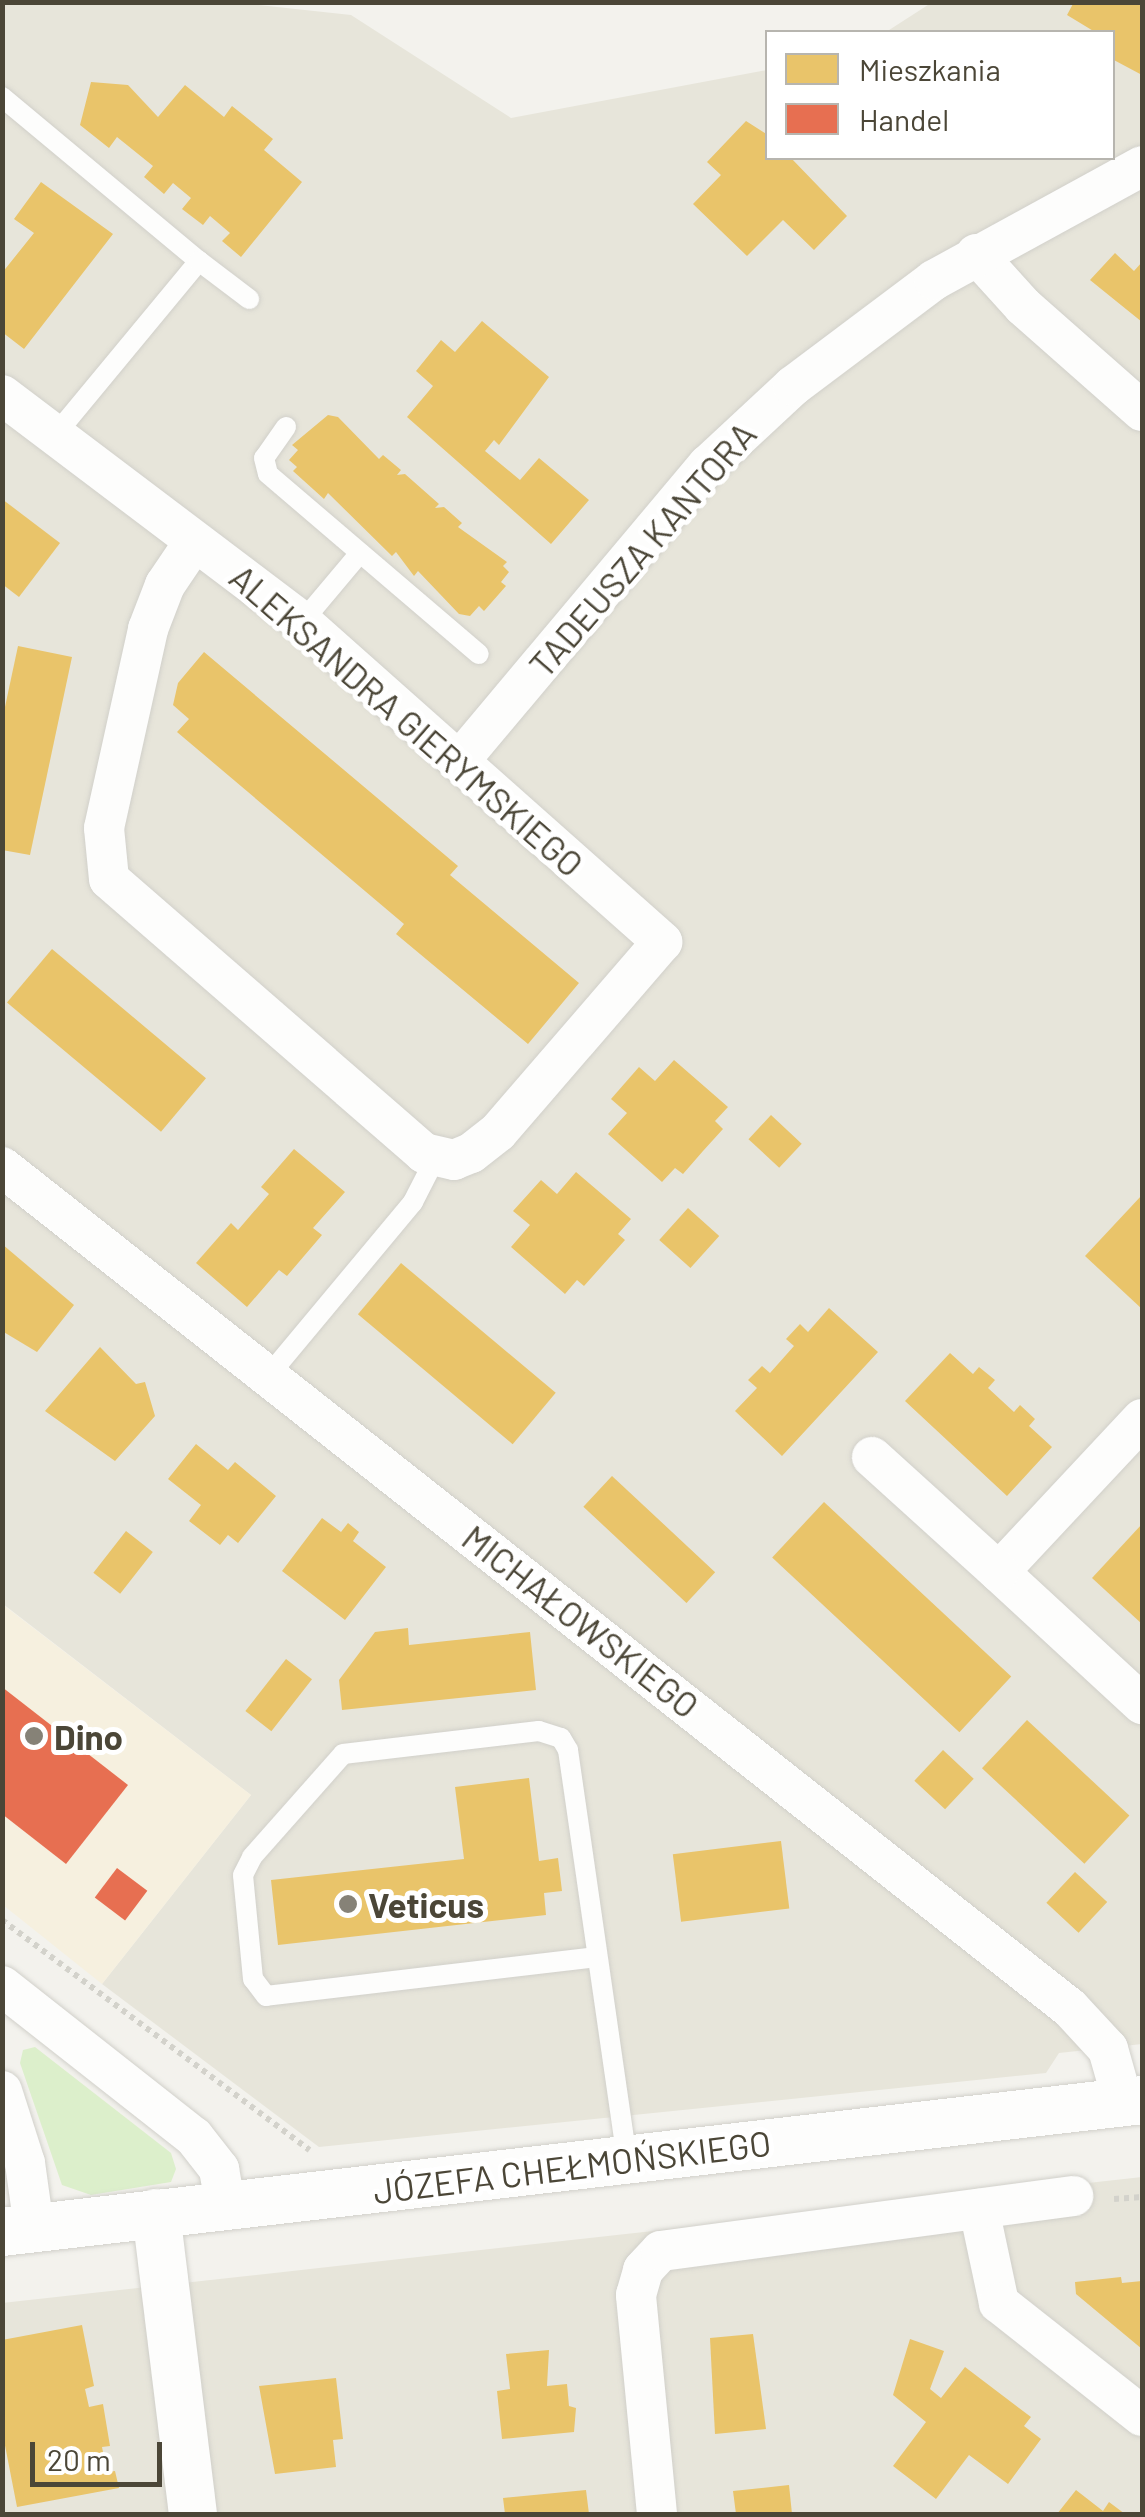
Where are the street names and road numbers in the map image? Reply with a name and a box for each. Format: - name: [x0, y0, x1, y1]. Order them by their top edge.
- street label: TADEUSZA KANTORA: [520, 413, 764, 685]
- street label: ALEKSANDRA GIERYMSKIEGO: [222, 555, 592, 885]
- street label: MICHAŁOWSKIEGO: [455, 1516, 707, 1726]
- street label: JÓZEFA CHEŁMOŃSKIEGO: [371, 2121, 773, 2211]

